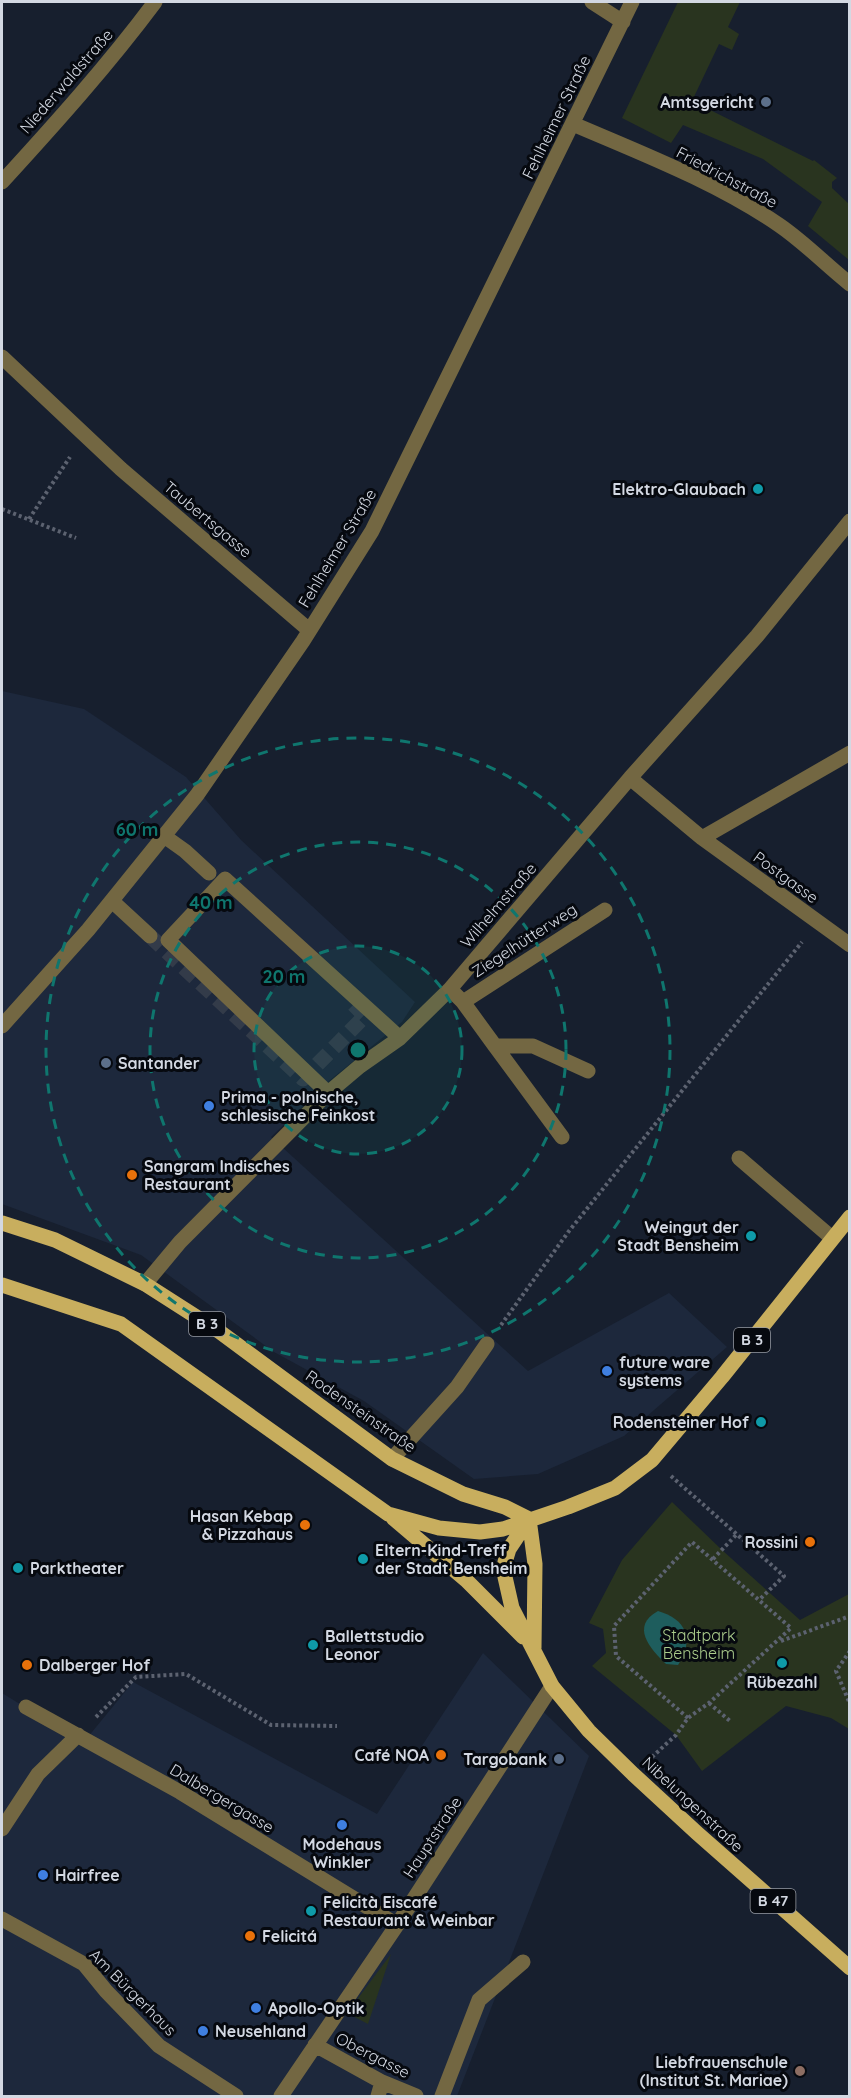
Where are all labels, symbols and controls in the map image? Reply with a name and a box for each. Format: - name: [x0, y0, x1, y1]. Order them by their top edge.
- street label: Niederwaldstraße: [15, 25, 117, 137]
- street label: Fehlheimer Straße: [517, 52, 595, 182]
- place label: Amtsgericht: [660, 92, 754, 112]
- marker: Amtsgericht: [759, 95, 773, 109]
- street label: Friedrichstraße: [673, 142, 781, 212]
- street label: Taubertsgasse: [160, 476, 256, 562]
- place label: Elektro-Glaubach: [612, 479, 746, 499]
- marker: Elektro-Glaubach: [751, 482, 765, 496]
- street label: Fehlheimer Straße: [294, 485, 380, 611]
- text: 60 m: [116, 818, 158, 841]
- street label: Postgasse: [750, 847, 822, 907]
- street label: Wilhelmstraße: [456, 858, 540, 952]
- text: 40 m: [189, 891, 233, 914]
- street label: Ziegelhütterweg: [468, 899, 580, 981]
- text: 20 m: [263, 965, 305, 988]
- centre of rings: [348, 1040, 368, 1060]
- place label: Santander: [118, 1053, 200, 1073]
- marker: Santander: [99, 1056, 113, 1070]
- place label: Prima - polnische, schlesische Feinkost: [221, 1087, 375, 1125]
- marker: Prima - polnische, schlesische Feinkost: [202, 1099, 216, 1113]
- place label: Sangram Indisches Restaurant: [144, 1156, 290, 1194]
- marker: Sangram Indisches Restaurant: [125, 1168, 139, 1182]
- place label: Weingut der Stadt Bensheim: [617, 1217, 739, 1255]
- marker: Weingut der Stadt Bensheim: [744, 1229, 758, 1243]
- road number: B 3: [189, 1312, 225, 1336]
- road number: B 3: [734, 1328, 770, 1352]
- place label: future ware systems: [619, 1352, 710, 1390]
- marker: future ware systems: [600, 1364, 614, 1378]
- street label: Rodensteinstraße: [302, 1365, 420, 1457]
- place label: Rodensteiner Hof: [613, 1412, 749, 1432]
- marker: Rodensteiner Hof: [754, 1415, 768, 1429]
- place label: Hasan Kebap & Pizzahaus: [190, 1506, 293, 1544]
- marker: Hasan Kebap & Pizzahaus: [298, 1518, 312, 1532]
- place label: Rossini: [745, 1532, 798, 1552]
- marker: Rossini: [803, 1535, 817, 1549]
- place label: Eltern-Kind-Treff der Stadt Bensheim: [375, 1540, 528, 1578]
- marker: Eltern-Kind-Treff der Stadt Bensheim: [356, 1552, 370, 1566]
- place label: Parktheater: [30, 1558, 124, 1578]
- marker: Parktheater: [11, 1561, 25, 1575]
- park label: Stadtpark Bensheim: [662, 1625, 736, 1663]
- place label: Ballettstudio Leonor: [325, 1626, 424, 1664]
- marker: Ballettstudio Leonor: [306, 1638, 320, 1652]
- place label: Dalberger Hof: [39, 1655, 150, 1675]
- marker: Rübezahl: [775, 1656, 789, 1670]
- marker: Dalberger Hof: [20, 1658, 34, 1672]
- place label: Rübezahl: [746, 1672, 818, 1692]
- place label: Café NOA: [354, 1745, 430, 1765]
- marker: Café NOA: [434, 1748, 448, 1762]
- place label: Targobank: [463, 1749, 547, 1769]
- marker: Targobank: [552, 1752, 566, 1766]
- street label: Nibelungenstraße: [638, 1752, 748, 1856]
- street label: Dalbergergasse: [166, 1759, 278, 1837]
- street label: Hauptstraße: [398, 1793, 466, 1881]
- marker: Modehaus Winkler: [335, 1818, 349, 1832]
- place label: Modehaus Winkler: [303, 1834, 382, 1872]
- place label: Hairfree: [55, 1865, 120, 1885]
- marker: Hairfree: [36, 1868, 50, 1882]
- road number: B 47: [750, 1889, 796, 1913]
- place label: Felicità Eiscafé Restaurant & Weinbar: [323, 1892, 495, 1930]
- marker: Felicità Eiscafé Restaurant & Weinbar: [304, 1904, 318, 1918]
- place label: Felicitá: [262, 1926, 317, 1946]
- marker: Felicitá: [243, 1929, 257, 1943]
- street label: Am Bürgerhaus: [85, 1944, 181, 2040]
- place label: Apollo-Optik: [268, 1998, 365, 2018]
- marker: Apollo-Optik: [249, 2001, 263, 2015]
- place label: Neusehland: [215, 2021, 306, 2041]
- marker: Neusehland: [196, 2024, 210, 2038]
- street label: Obergasse: [333, 2028, 413, 2082]
- place label: Liebfrauenschule (Institut St. Mariae): [640, 2052, 788, 2090]
- marker: Liebfrauenschule (Institut St. Mariae): [793, 2064, 807, 2078]

